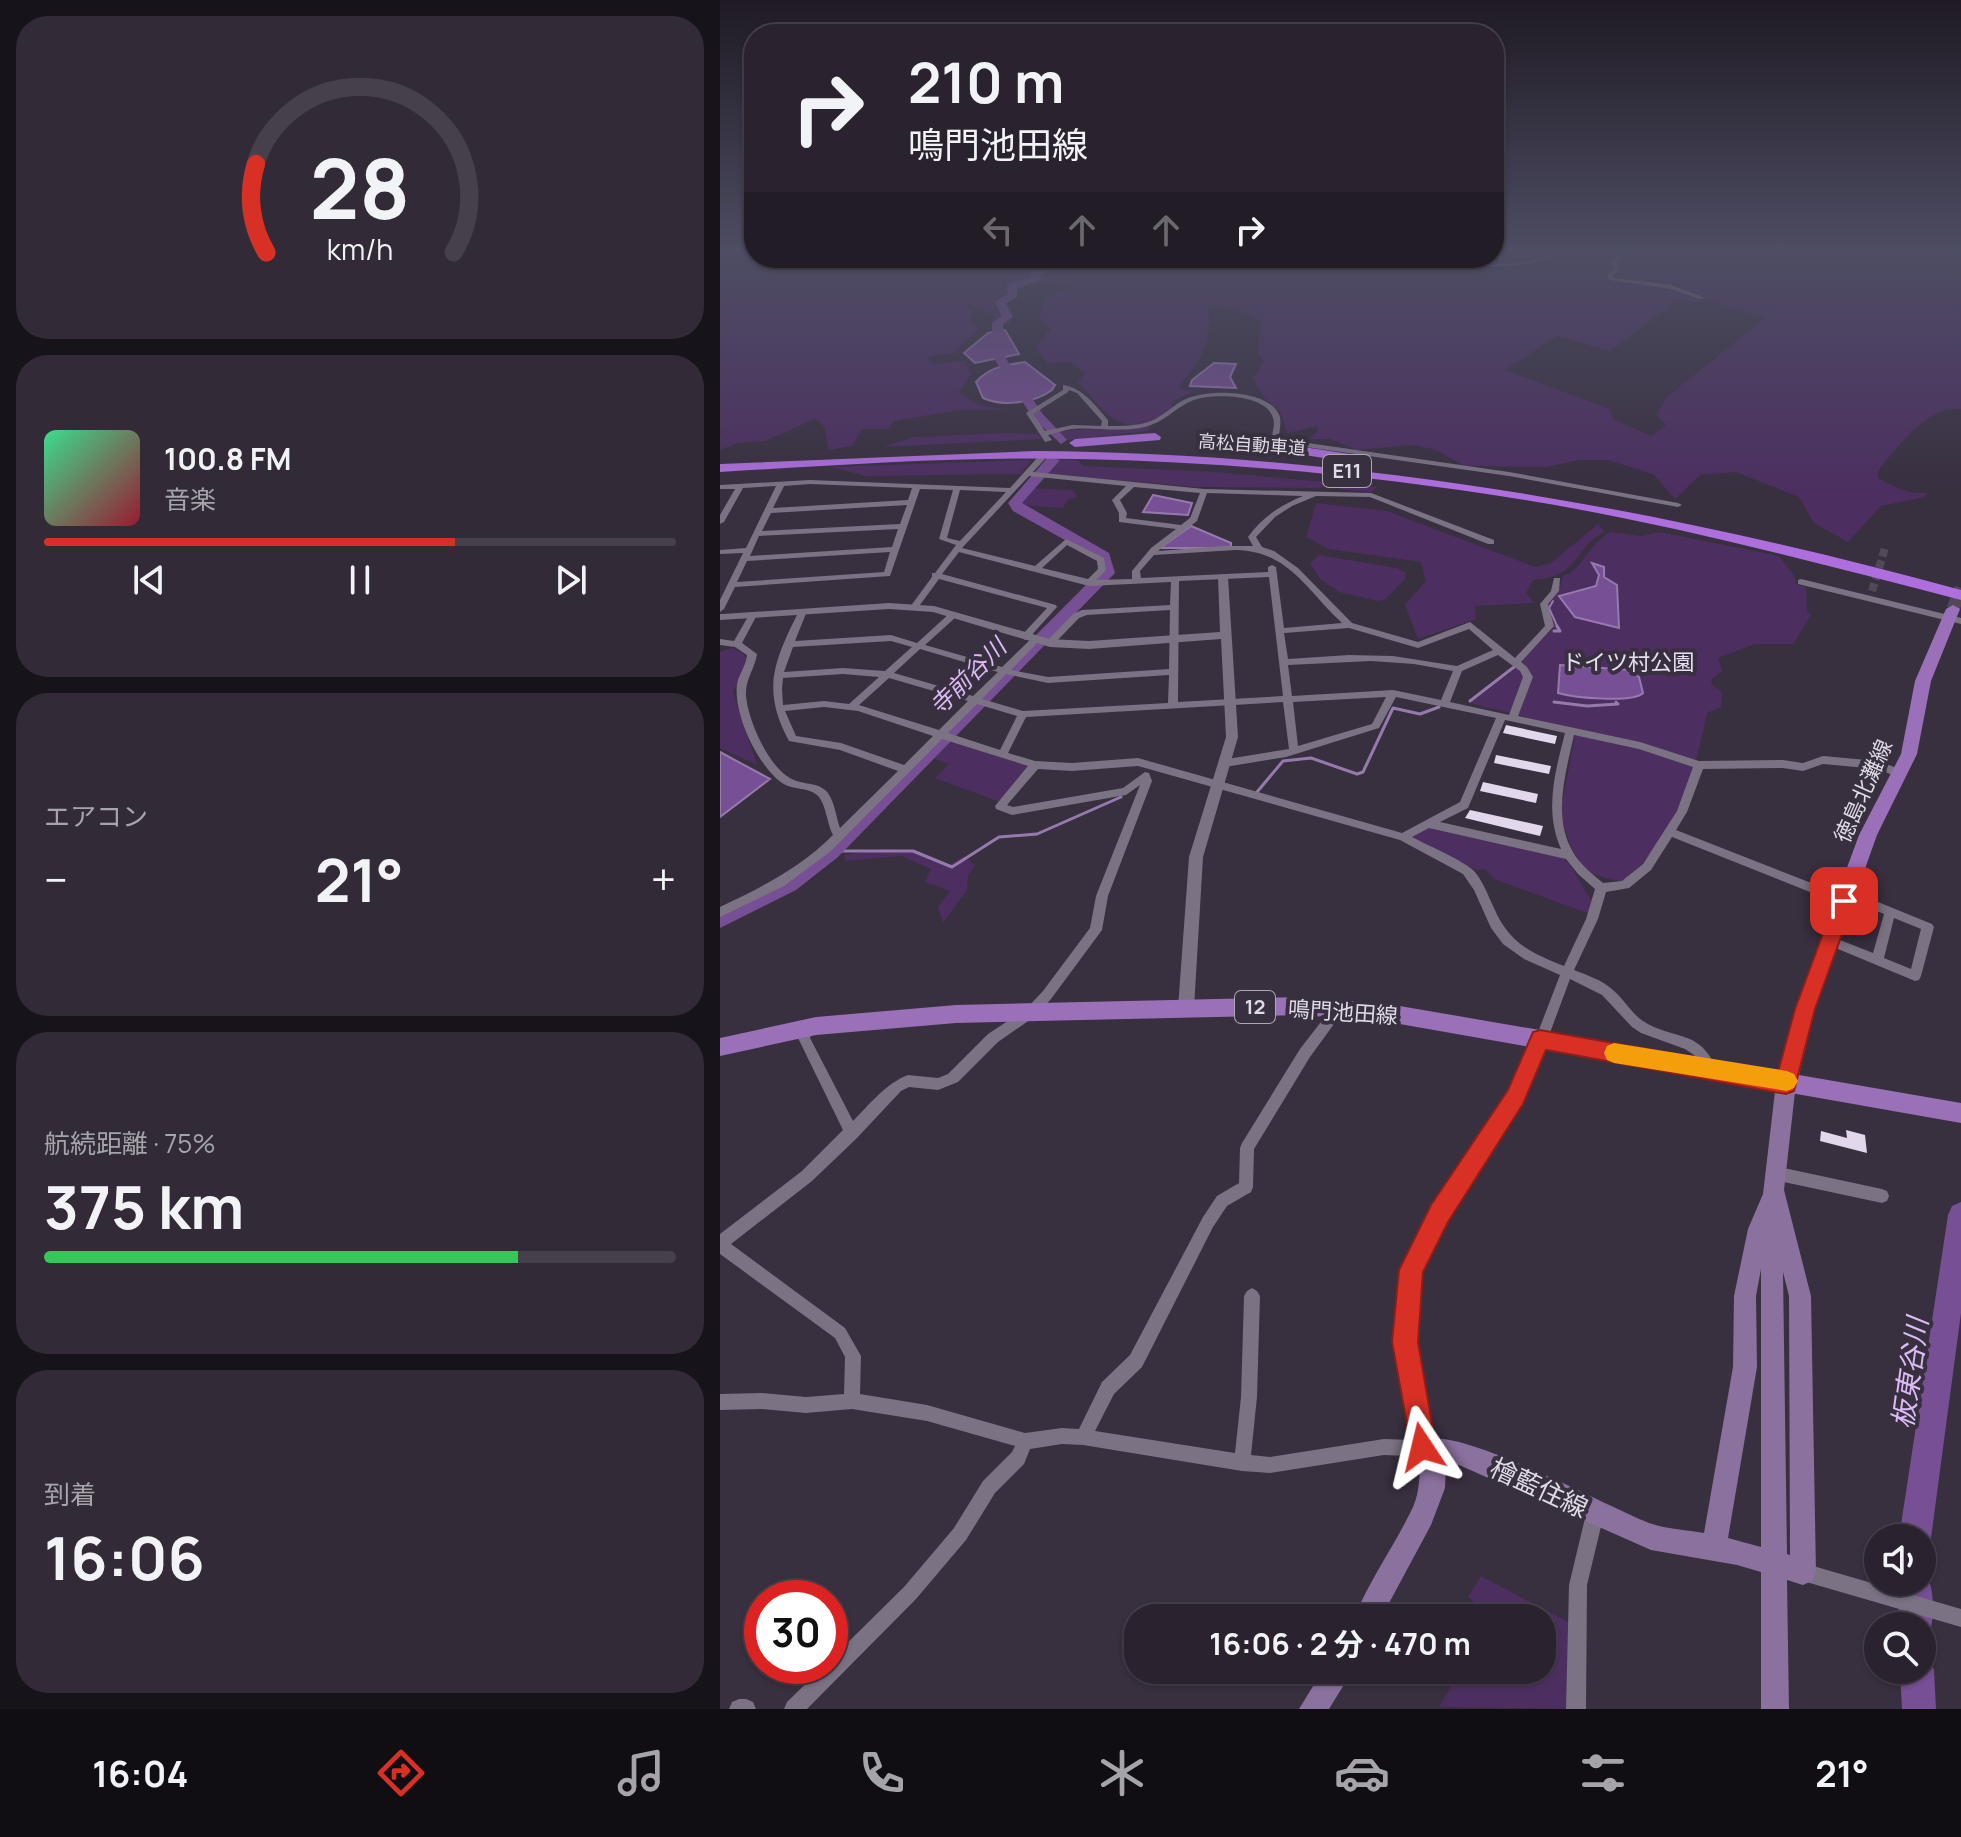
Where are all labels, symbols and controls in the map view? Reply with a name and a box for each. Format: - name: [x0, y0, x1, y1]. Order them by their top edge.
- text: 210 m: [908, 43, 1064, 120]
- icon: right: [776, 56, 880, 160]
- text: 鳴門池田線: [908, 120, 1088, 169]
- text: 28: [310, 130, 410, 244]
- icon: left: [976, 208, 1020, 252]
- icon: ahead: [1060, 208, 1104, 252]
- icon: ahead: [1144, 208, 1188, 252]
- icon: right: [1228, 208, 1272, 252]
- text: km/h: [327, 230, 393, 269]
- street label: 高松自動車道: [1197, 428, 1307, 460]
- text: 100.8 FM: [164, 438, 291, 479]
- road number: E11: [1323, 455, 1371, 487]
- text: 音楽: [164, 481, 216, 517]
- icon: previous: [127, 558, 171, 602]
- icon: pause: [338, 558, 382, 602]
- icon: next: [549, 558, 593, 602]
- water label: 寺前谷川: [921, 628, 1015, 722]
- park label: ドイツ村公園: [1562, 647, 1694, 677]
- street label: 徳島北灘線: [1827, 735, 1899, 847]
- text: エアコン: [44, 798, 148, 834]
- text: 21°: [315, 838, 404, 920]
- text: −: [44, 849, 68, 909]
- text: +: [651, 849, 676, 909]
- pin: [1810, 867, 1878, 935]
- icon: arrive: [1822, 879, 1866, 923]
- road number: 12: [1235, 991, 1275, 1023]
- street label: 鳴門池田線: [1287, 993, 1399, 1031]
- text: 航続距離 · 75%: [44, 1125, 216, 1161]
- text: 375 km: [44, 1165, 244, 1247]
- water label: 板東谷川: [1882, 1312, 1936, 1431]
- position arrow: [1380, 1405, 1464, 1489]
- street label: 檜藍住線: [1485, 1449, 1594, 1525]
- text: 到着: [44, 1476, 96, 1512]
- text: 16:06: [44, 1516, 205, 1598]
- map controls: [1864, 1524, 1936, 1684]
- button: sound: [1864, 1524, 1936, 1596]
- speed limit sign: 30: [744, 1580, 848, 1684]
- button: search: [1864, 1612, 1936, 1684]
- text: 16:06 · 2 分 · 470 m: [1209, 1623, 1471, 1664]
- icon: directions: [373, 1745, 429, 1801]
- icon: music: [613, 1745, 669, 1801]
- icon: phone: [854, 1745, 910, 1801]
- icon: climate: [1094, 1745, 1150, 1801]
- icon: car: [1334, 1745, 1390, 1801]
- icon: filters: [1575, 1745, 1631, 1801]
- text: 16:04: [92, 1749, 188, 1798]
- text: 21°: [1815, 1749, 1869, 1798]

